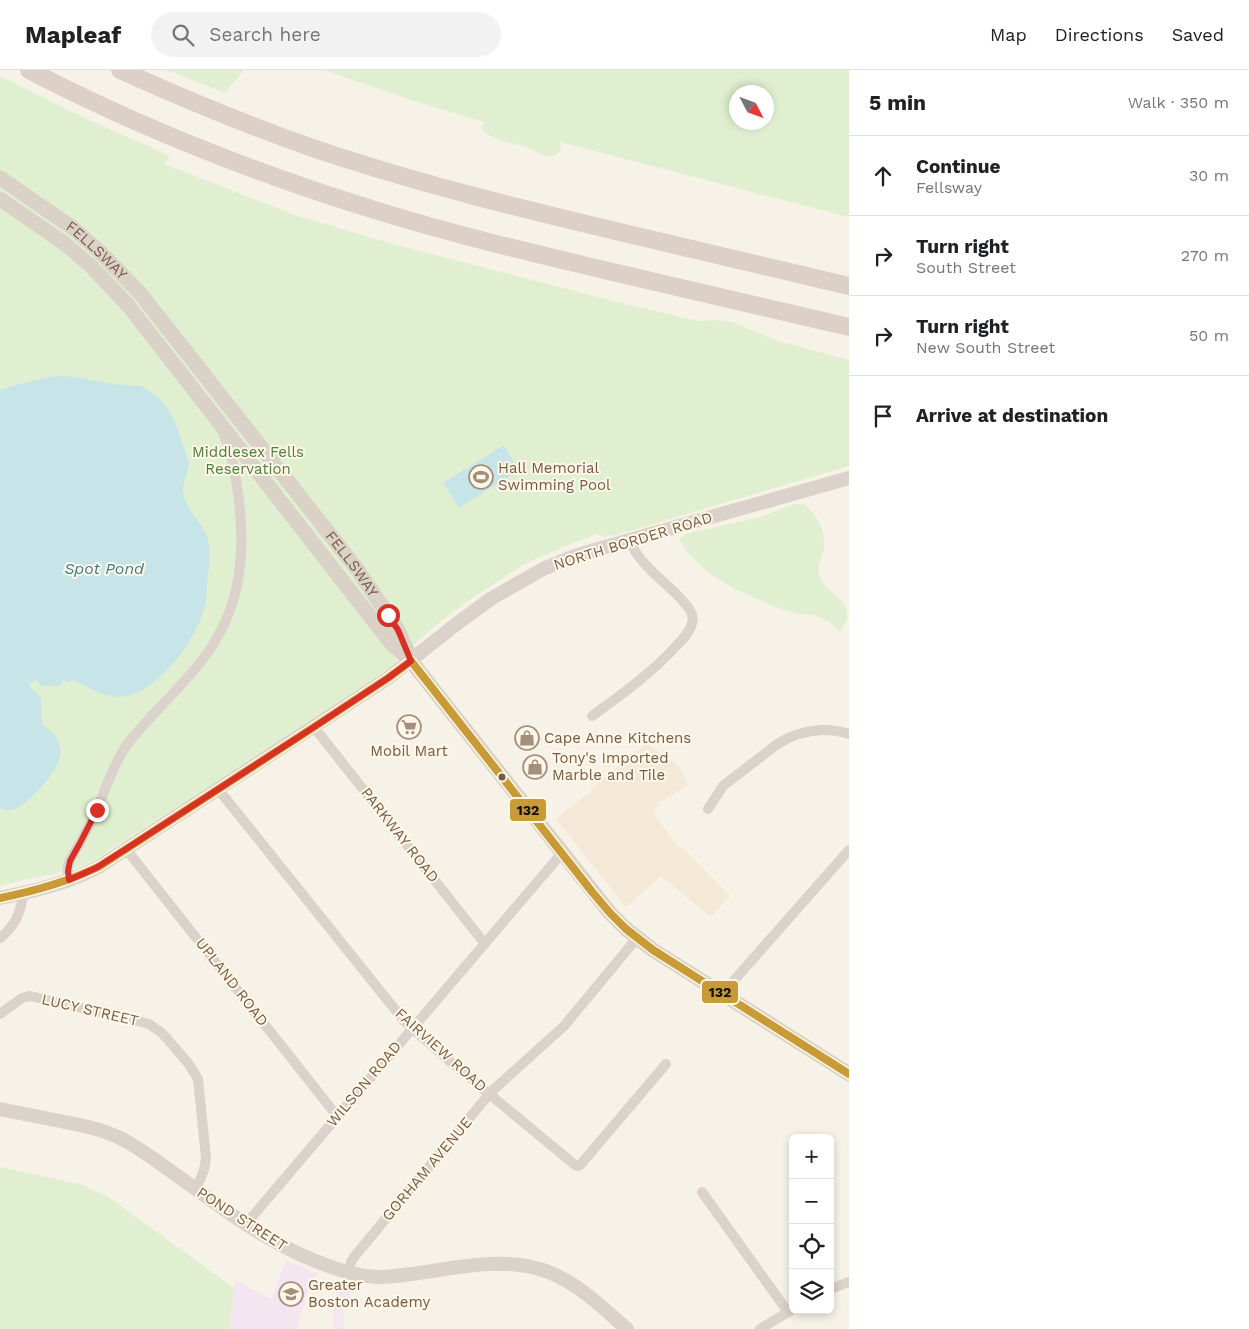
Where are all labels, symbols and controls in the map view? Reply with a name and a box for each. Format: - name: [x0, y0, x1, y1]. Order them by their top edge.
- search box: [151, 12, 501, 57]
- text: Mapleaf: [25, 21, 121, 49]
- icon: search: [169, 21, 197, 49]
- text: Search here: [209, 23, 321, 46]
- text: Map: [990, 24, 1027, 45]
- text: Directions: [1055, 24, 1144, 45]
- text: Saved: [1172, 24, 1224, 45]
- north arrow: [729, 85, 774, 130]
- text: 5 min: [869, 90, 926, 115]
- text: Walk · 350 m: [1128, 93, 1229, 112]
- text: Continue: [916, 155, 1000, 178]
- icon: ahead: [869, 162, 897, 190]
- text: 30 m: [1189, 166, 1229, 185]
- text: Fellsway: [916, 178, 982, 197]
- street label: FELLSWAY: [63, 217, 131, 284]
- text: Turn right: [916, 235, 1009, 258]
- icon: right: [869, 242, 897, 270]
- text: 270 m: [1181, 246, 1229, 265]
- text: South Street: [916, 258, 1016, 277]
- text: Turn right: [916, 315, 1009, 338]
- icon: right: [869, 322, 897, 350]
- text: 50 m: [1189, 326, 1229, 345]
- text: New South Street: [916, 338, 1055, 357]
- icon: arrive: [869, 402, 897, 430]
- text: Arrive at destination: [916, 404, 1108, 427]
- park label: Middlesex Fells Reservation: [192, 443, 304, 478]
- place label: Hall Memorial Swimming Pool: [498, 459, 611, 494]
- sports icon: Hall Memorial Swimming Pool: [468, 464, 494, 490]
- street label: NORTH BORDER ROAD: [551, 508, 715, 574]
- street label: FELLSWAY: [322, 527, 382, 601]
- water label: Spot Pond: [64, 559, 145, 578]
- route start: [377, 604, 400, 627]
- supermarket icon: Mobil Mart: [396, 714, 422, 740]
- shop icon: Cape Anne Kitchens: [514, 725, 540, 751]
- place label: Cape Anne Kitchens: [544, 729, 691, 747]
- place label: Mobil Mart: [370, 742, 448, 760]
- place label: Tony's Imported Marble and Tile: [552, 749, 669, 784]
- shop icon: Tony's Imported Marble and Tile: [522, 754, 548, 780]
- unlabelled marker: [497, 772, 507, 782]
- street label: PARKWAY ROAD: [357, 784, 443, 886]
- line badge: 132: [509, 798, 547, 822]
- route end: [86, 799, 109, 822]
- text: 132: [517, 802, 539, 818]
- street label: UPLAND ROAD: [192, 934, 272, 1030]
- line badge: 132: [701, 980, 739, 1004]
- text: 132: [709, 984, 731, 1000]
- street label: LUCY STREET: [40, 990, 140, 1030]
- street label: FAIRVIEW ROAD: [392, 1004, 490, 1096]
- street label: WILSON ROAD: [323, 1038, 405, 1130]
- street label: GORHAM AVENUE: [378, 1114, 476, 1224]
- map controls: [789, 1134, 834, 1314]
- button: +: [789, 1134, 834, 1179]
- button: −: [789, 1179, 834, 1224]
- street label: POND STREET: [194, 1183, 290, 1255]
- button: locate: [789, 1224, 834, 1269]
- button: layers: [789, 1269, 834, 1314]
- place label: Greater Boston Academy: [308, 1276, 431, 1311]
- school or university icon: Greater Boston Academy: [278, 1281, 304, 1307]

